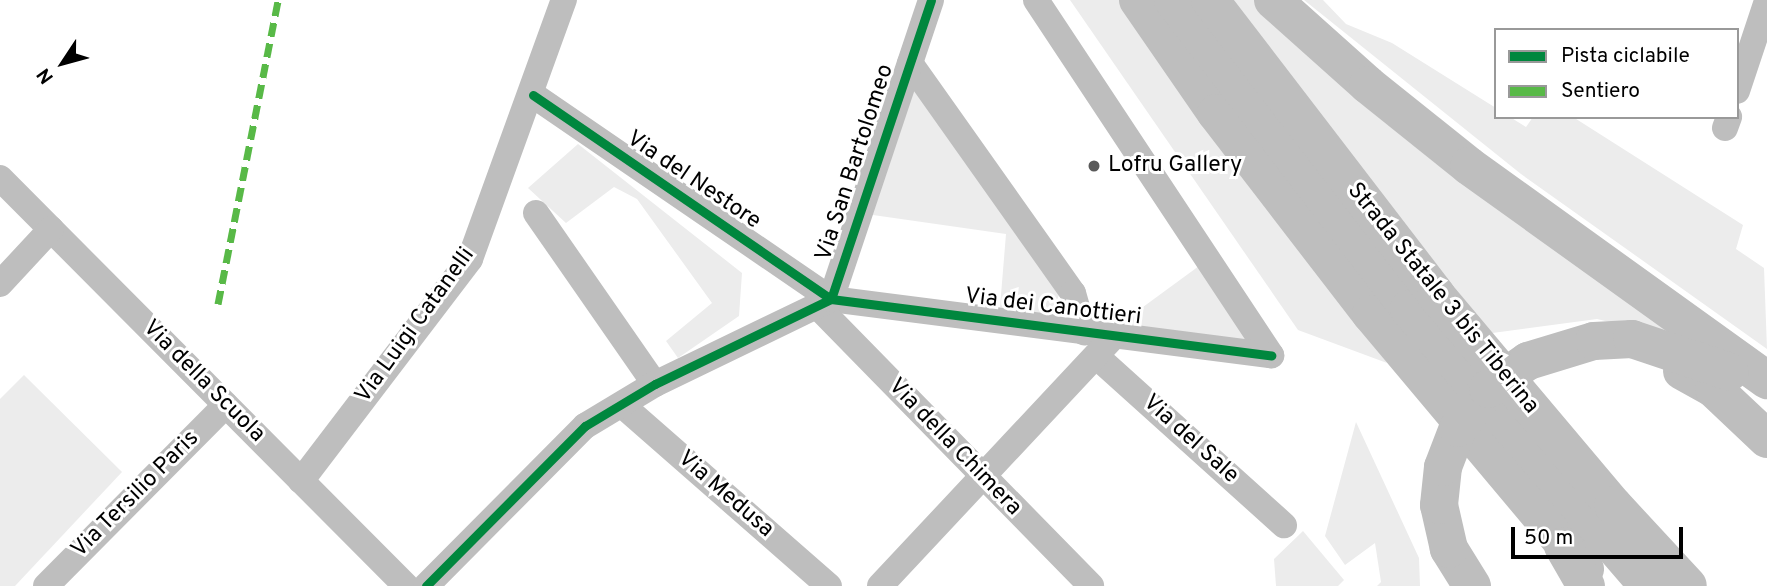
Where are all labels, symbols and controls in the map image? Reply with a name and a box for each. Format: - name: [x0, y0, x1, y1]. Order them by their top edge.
- north arrow: [28, 28, 98, 98]
- legend: [1494, 28, 1739, 119]
- text: Pista ciclabile: [1561, 43, 1690, 70]
- street label: Via San Bartolomeo: [811, 61, 901, 265]
- text: N: [32, 63, 60, 88]
- text: Sentiero: [1561, 78, 1640, 105]
- street label: Via del Nestore: [621, 126, 765, 236]
- place label: Lofru Gallery: [1108, 152, 1242, 180]
- marker: Lofru Gallery: [1086, 158, 1102, 174]
- street label: Strada Statale 3 bis Tiberina: [1340, 178, 1544, 420]
- street label: Via Luigi Catanelli: [350, 243, 482, 409]
- street label: Via dei Canottieri: [963, 283, 1143, 333]
- street label: Via della Scuola: [136, 315, 270, 449]
- street label: Via della Chimera: [882, 374, 1026, 522]
- street label: Via del Sale: [1136, 390, 1244, 490]
- street label: Via Tersilio Paris: [66, 425, 206, 565]
- street label: Via Medusa: [671, 446, 779, 544]
- scale bar: [1515, 512, 1686, 556]
- text: 50 m: [1524, 525, 1573, 552]

